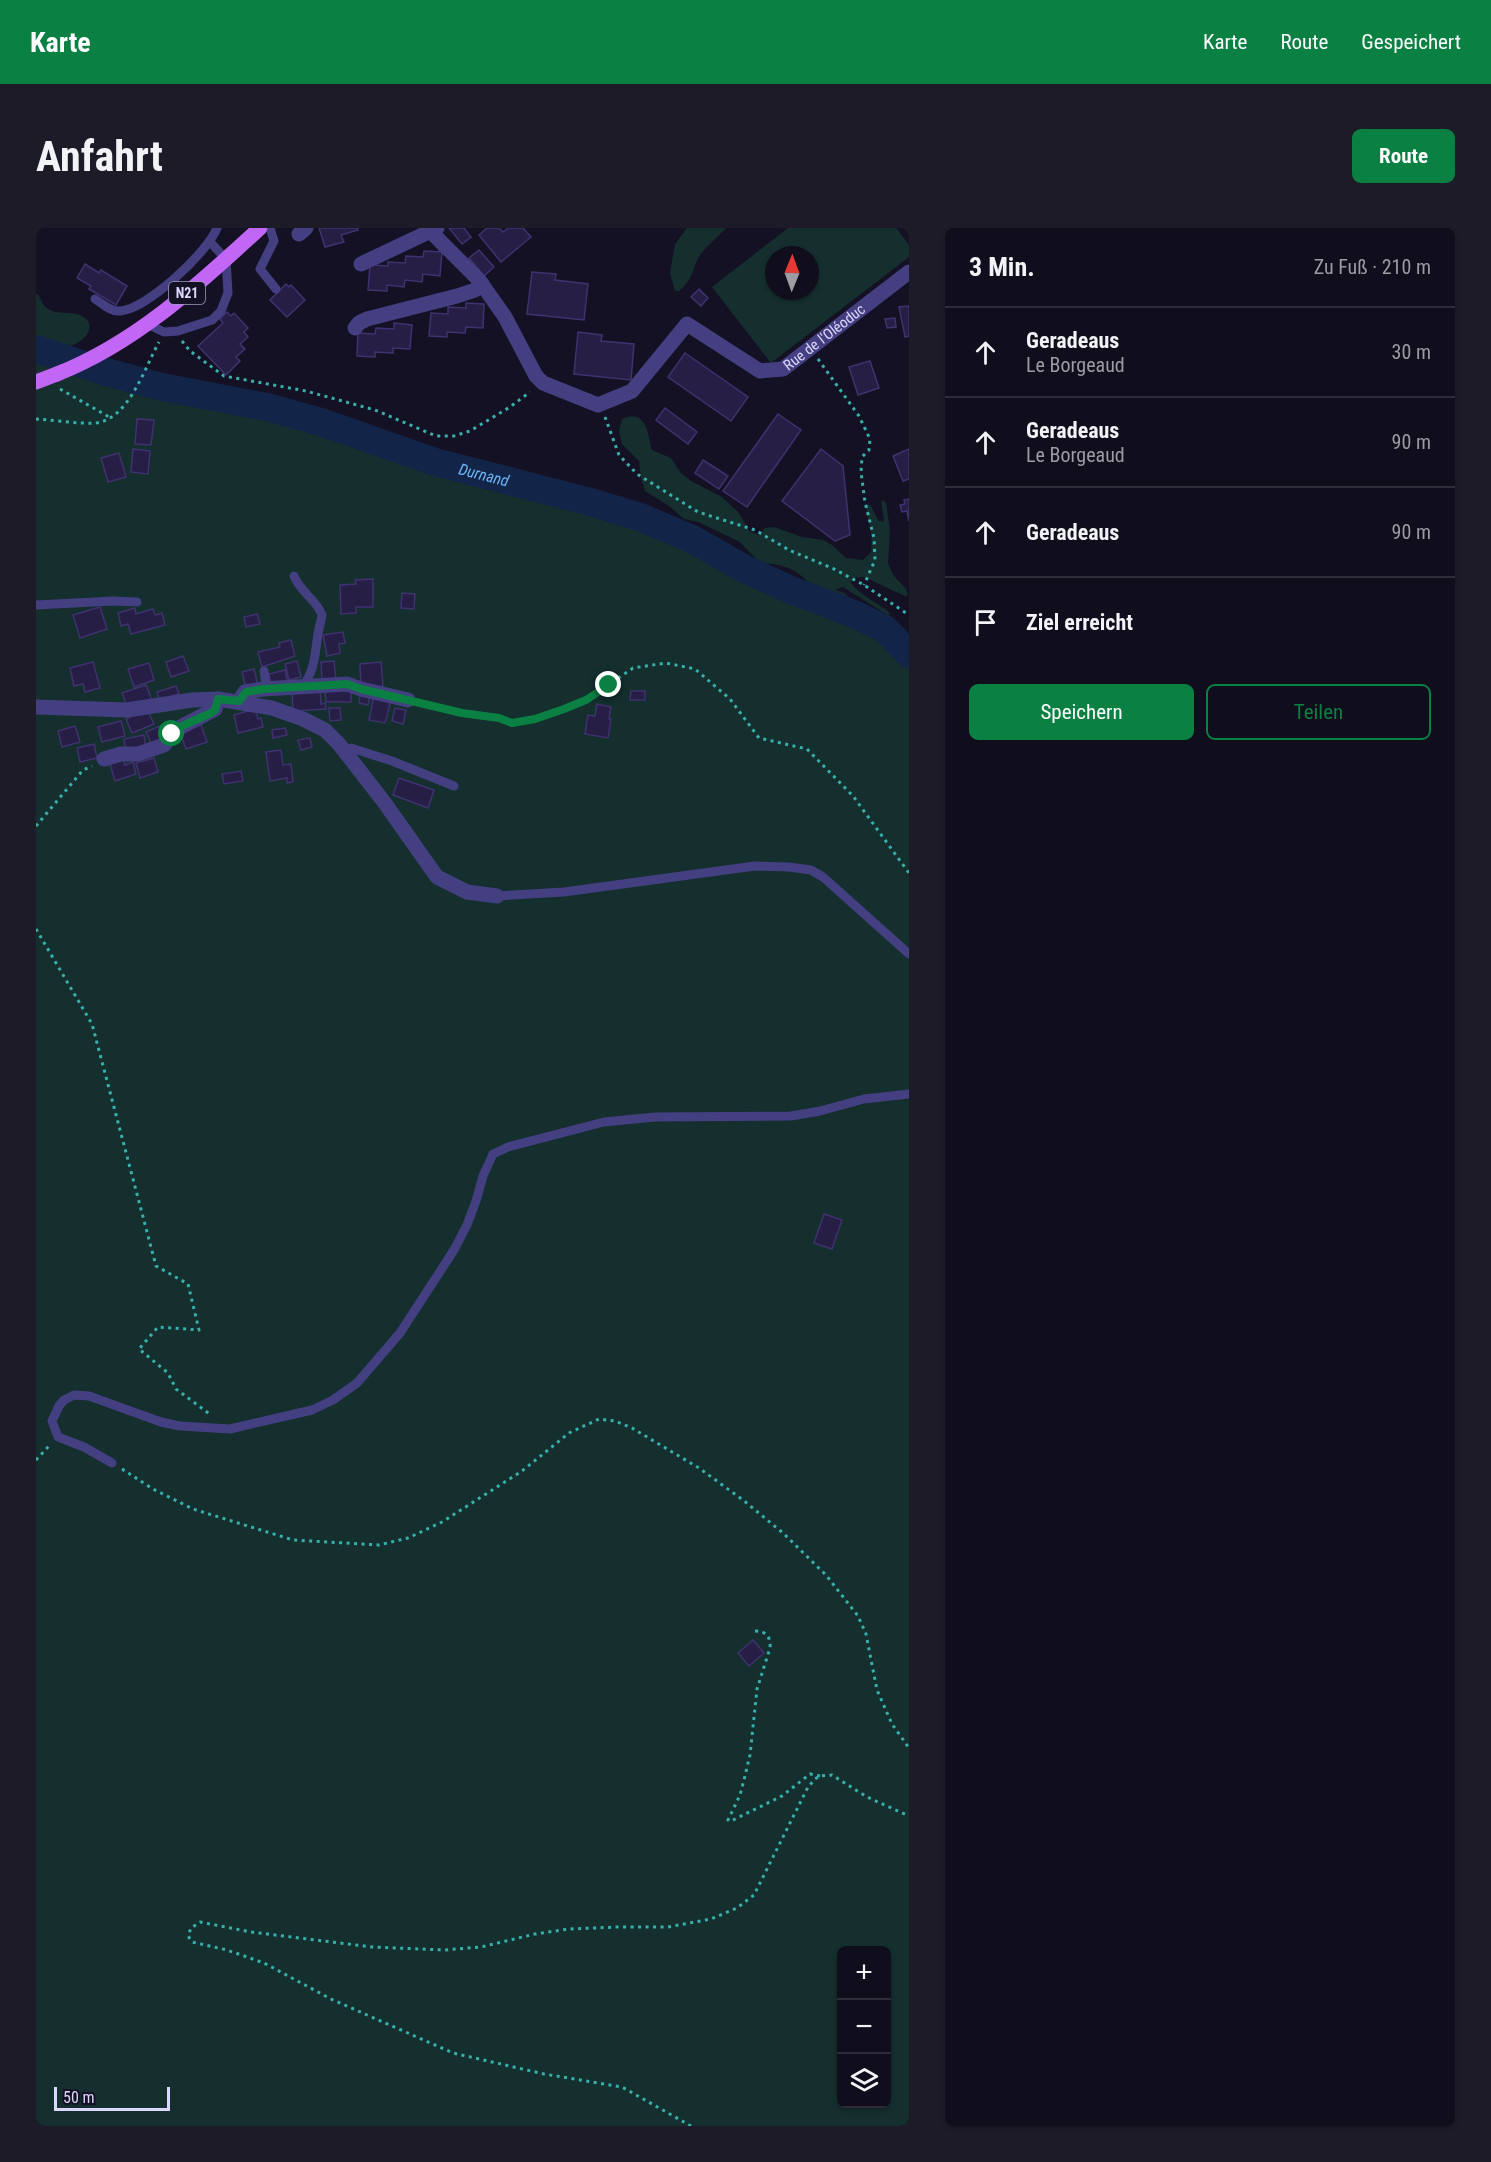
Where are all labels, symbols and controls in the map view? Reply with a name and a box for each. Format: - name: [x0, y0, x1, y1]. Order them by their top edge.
- text: Karte: [30, 26, 91, 59]
- text: Karte: [1203, 30, 1247, 54]
- text: Route: [1280, 30, 1328, 54]
- text: Gespeichert: [1361, 30, 1461, 54]
- button: Route: [1352, 129, 1455, 183]
- text: Anfahrt: [36, 132, 163, 181]
- north arrow: [765, 246, 819, 300]
- text: 3 Min.: [969, 252, 1035, 282]
- text: Zu Fuß · 210 m: [1314, 255, 1431, 279]
- road number: N21: [169, 282, 205, 304]
- street label: Rue de l'Oléoduc: [780, 300, 869, 374]
- text: Geradeaus: [1026, 328, 1119, 353]
- icon: ahead: [969, 336, 1002, 369]
- text: 30 m: [1392, 340, 1431, 364]
- text: Le Borgeaud: [1026, 353, 1125, 377]
- text: Geradeaus: [1026, 418, 1119, 443]
- icon: ahead: [969, 426, 1002, 459]
- text: 90 m: [1392, 430, 1431, 454]
- text: Le Borgeaud: [1026, 443, 1125, 467]
- water label: Durnand: [457, 459, 511, 490]
- icon: ahead: [969, 516, 1002, 549]
- text: Geradeaus: [1026, 520, 1119, 545]
- text: 90 m: [1392, 520, 1431, 544]
- icon: arrive: [969, 606, 1002, 639]
- text: Ziel erreicht: [1026, 610, 1133, 635]
- route end: [595, 671, 621, 697]
- button: Speichern: [969, 684, 1194, 740]
- button: Teilen: [1206, 684, 1431, 740]
- route start: [158, 720, 184, 746]
- map controls: [837, 1946, 891, 2108]
- button: +: [837, 1946, 891, 2000]
- button: −: [837, 2000, 891, 2054]
- button: layers: [837, 2054, 891, 2108]
- scale bar: [54, 2084, 170, 2112]
- text: 50 m: [63, 2088, 95, 2107]

